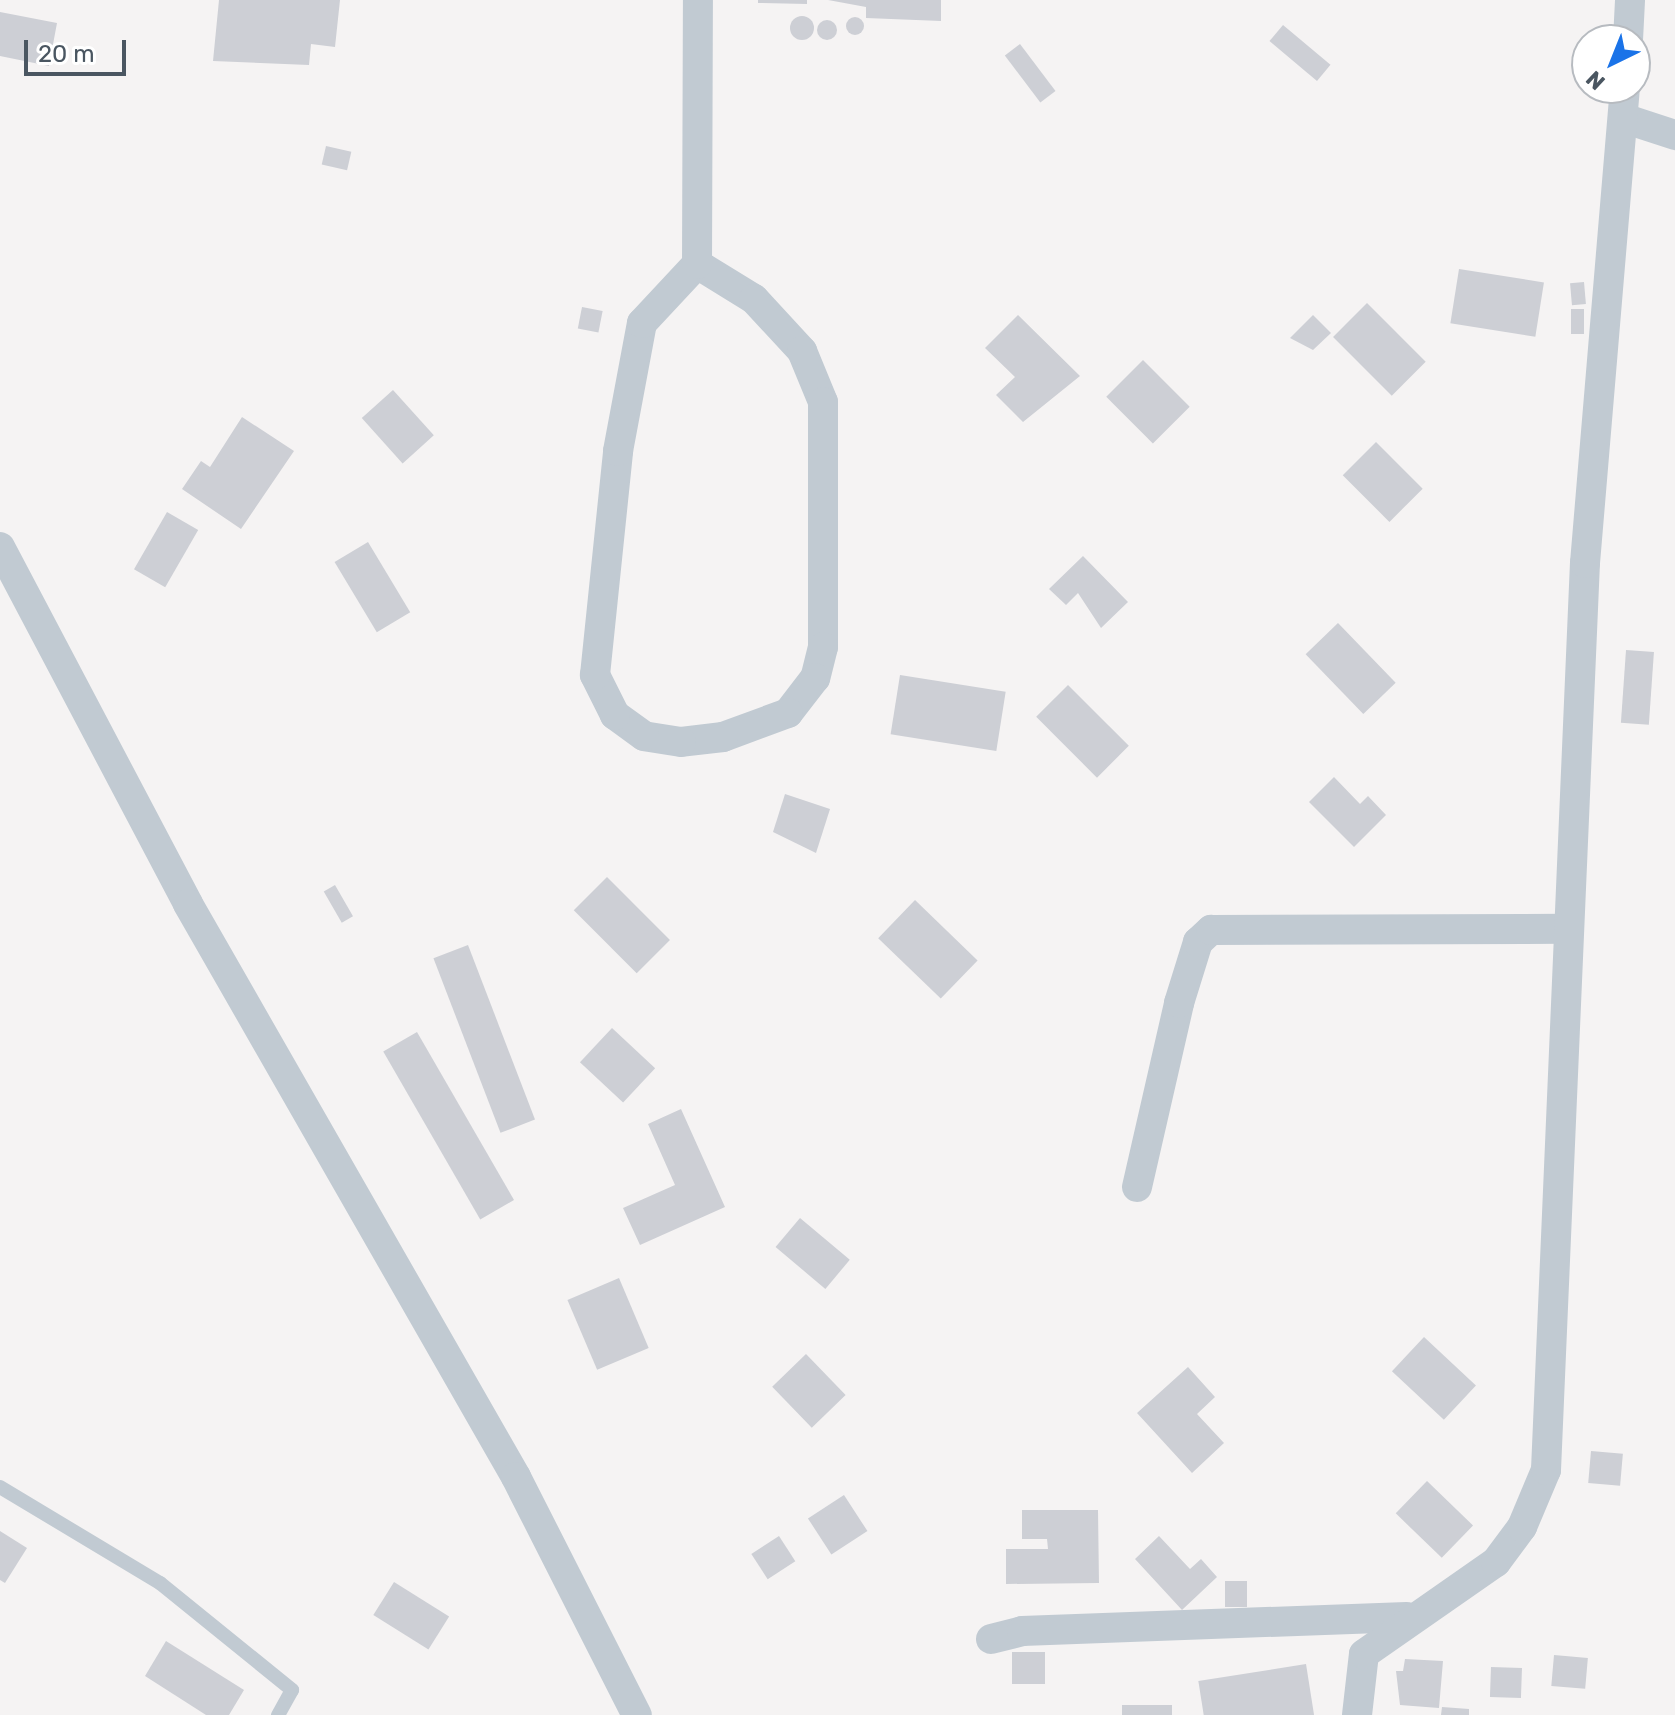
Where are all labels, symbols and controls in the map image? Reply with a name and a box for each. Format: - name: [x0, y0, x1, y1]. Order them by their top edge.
- scale bar: [28, 24, 130, 74]
- north arrow: [1571, 24, 1651, 104]
- text: 20 m: [38, 40, 95, 68]
- text: N: [1581, 65, 1611, 96]

